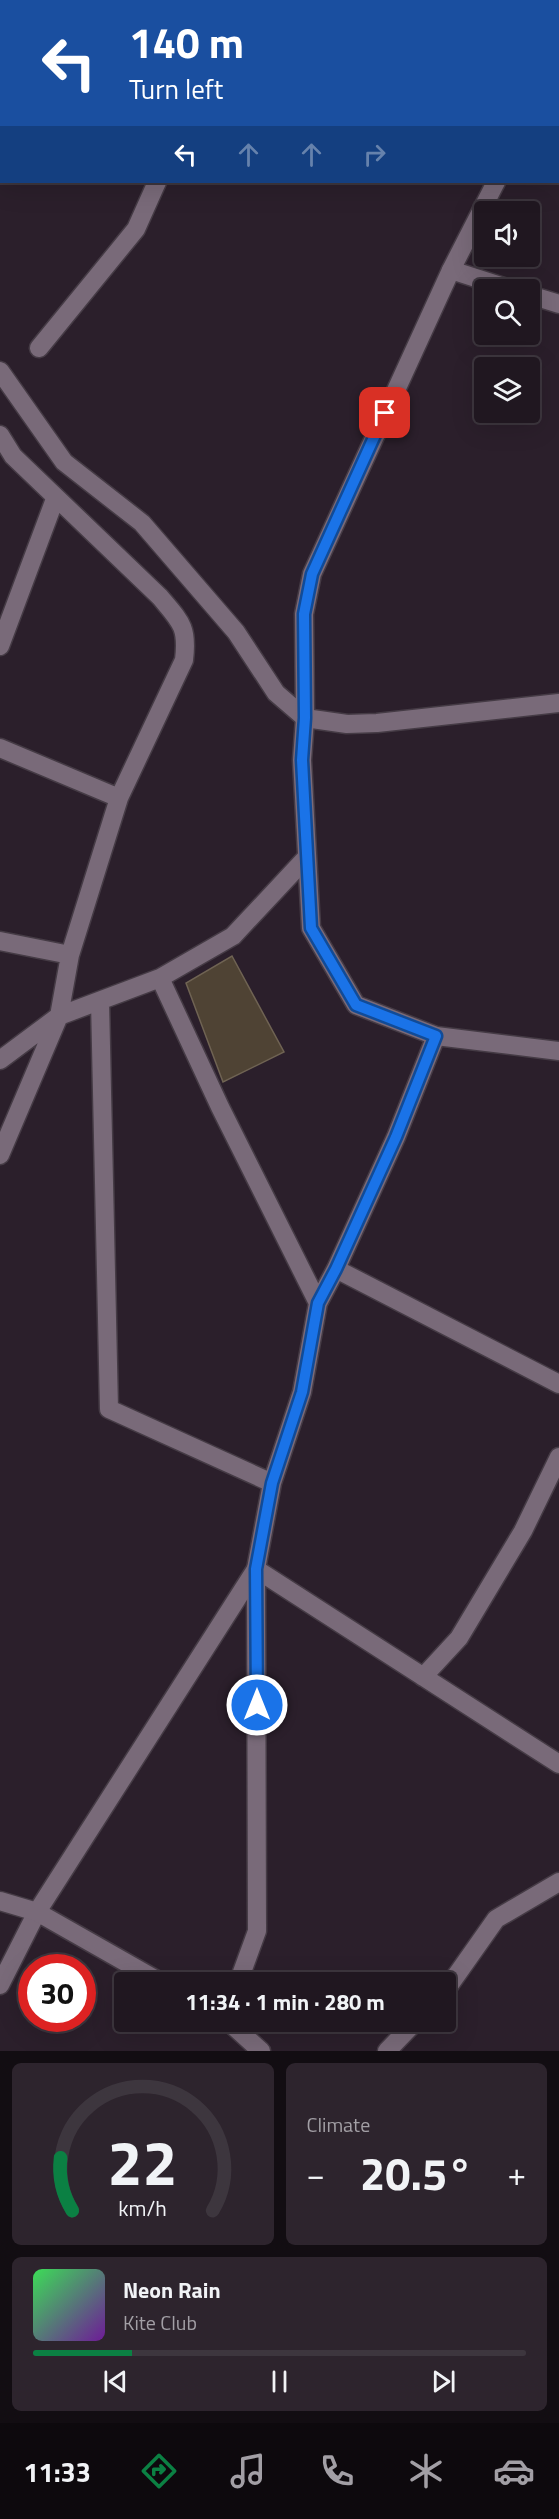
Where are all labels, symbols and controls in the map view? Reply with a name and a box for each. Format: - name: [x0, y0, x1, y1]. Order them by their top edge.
- text: 140 m: [129, 10, 244, 74]
- icon: left: [30, 24, 108, 102]
- text: Turn left: [129, 68, 223, 109]
- icon: left: [169, 138, 202, 171]
- icon: ahead: [232, 138, 265, 171]
- icon: ahead: [295, 138, 328, 171]
- icon: right: [358, 138, 391, 171]
- map controls: [474, 201, 540, 423]
- button: sound: [474, 201, 540, 267]
- button: search: [474, 279, 540, 345]
- button: layers: [474, 357, 540, 423]
- pin: [359, 387, 410, 438]
- icon: arrive: [368, 396, 401, 429]
- position arrow: [225, 1673, 289, 1737]
- speed limit sign: 30: [18, 1954, 96, 2032]
- text: 11:34 · 1 min · 280 m: [185, 1985, 385, 2019]
- text: Climate: [307, 2109, 370, 2140]
- text: 22: [108, 2114, 178, 2209]
- text: 20.5°: [360, 2139, 472, 2207]
- text: −: [307, 2149, 325, 2199]
- text: +: [508, 2149, 526, 2199]
- text: km/h: [118, 2192, 167, 2224]
- text: Neon Rain: [123, 2273, 221, 2307]
- text: Kite Club: [123, 2307, 197, 2338]
- icon: previous: [99, 2365, 132, 2398]
- icon: pause: [263, 2365, 296, 2398]
- icon: next: [427, 2365, 460, 2398]
- icon: directions: [138, 2450, 180, 2492]
- icon: music: [227, 2450, 269, 2492]
- icon: phone: [316, 2450, 358, 2492]
- icon: climate: [405, 2450, 447, 2492]
- icon: car: [493, 2450, 535, 2492]
- text: 11:33: [23, 2451, 91, 2492]

